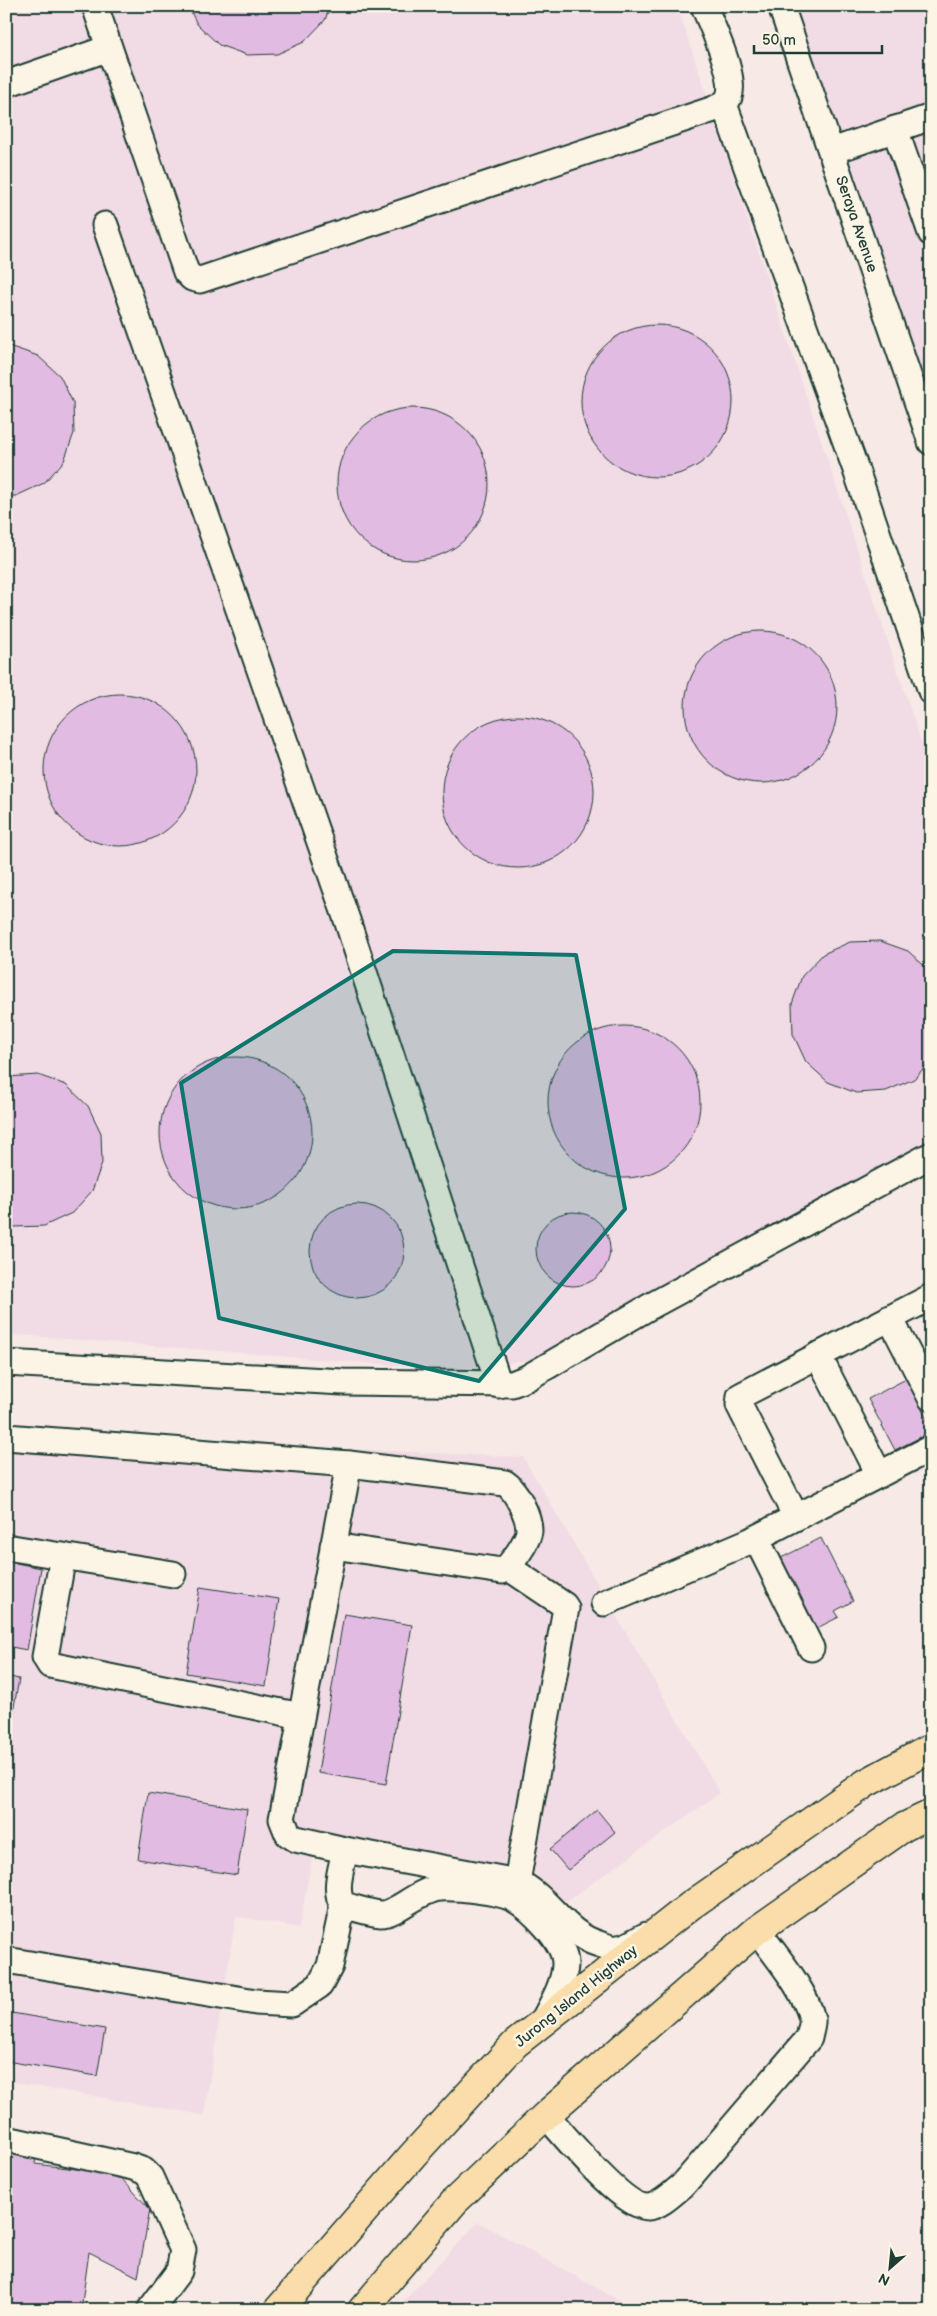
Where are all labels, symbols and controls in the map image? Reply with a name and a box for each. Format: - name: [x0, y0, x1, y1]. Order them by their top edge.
- scale bar: [754, 22, 882, 54]
- text: 50 m: [762, 31, 796, 50]
- street label: Seraya Avenue: [831, 173, 882, 275]
- street label: Jurong Island Highway: [511, 1941, 642, 2052]
- north arrow: [864, 2244, 914, 2294]
- text: N: [876, 2269, 893, 2289]

